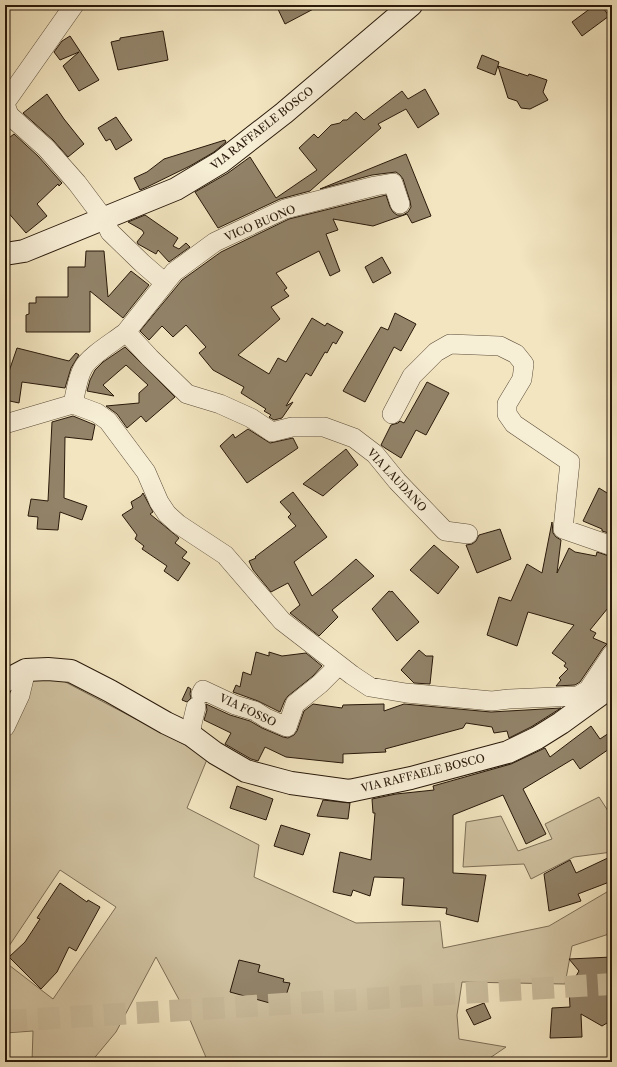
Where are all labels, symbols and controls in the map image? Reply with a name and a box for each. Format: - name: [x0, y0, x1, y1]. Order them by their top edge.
- street label: VIA RAFFAELE BOSCO: [207, 83, 316, 173]
- street label: VICO BUONO: [221, 202, 298, 245]
- street label: VIA LAUDANO: [364, 445, 430, 514]
- street label: VIA FOSSO: [216, 690, 279, 729]
- street label: VIA RAFFAELE BOSCO: [359, 751, 486, 795]

